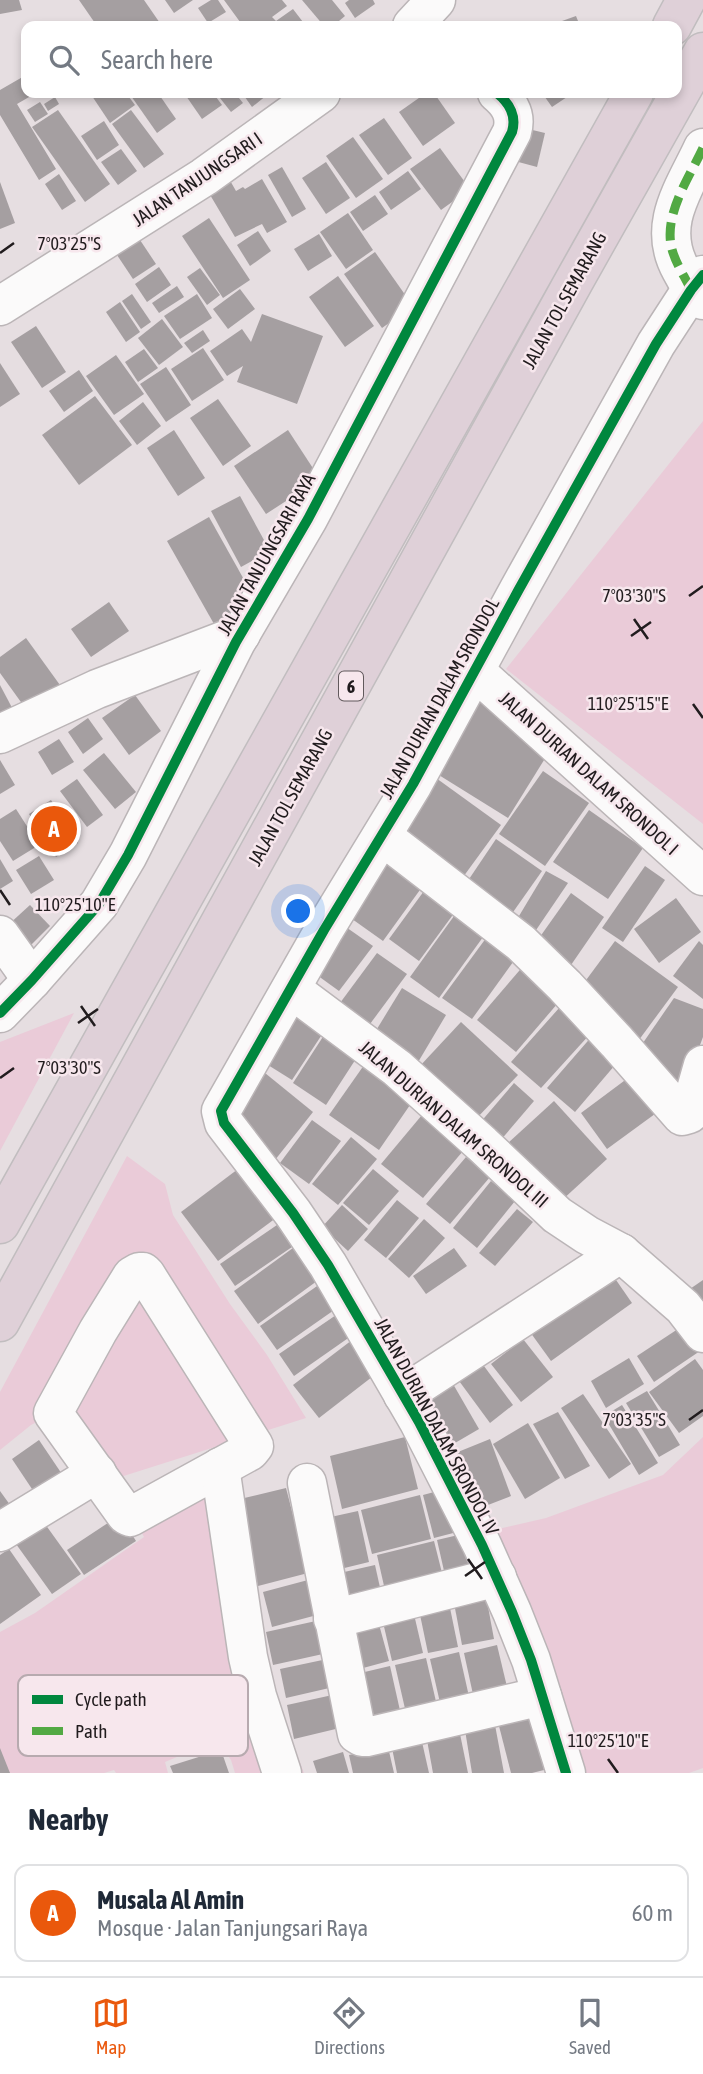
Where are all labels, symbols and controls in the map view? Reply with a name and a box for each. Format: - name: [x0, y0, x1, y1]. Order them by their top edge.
- search box: [21, 21, 682, 98]
- icon: search: [45, 41, 83, 79]
- text: Search here: [101, 45, 213, 75]
- street label: JALAN TANJUNGSARI I: [128, 127, 266, 231]
- street label: JALAN TOL SEMARANG: [517, 228, 611, 372]
- text: 7°03'25"S: [37, 233, 101, 254]
- street label: JALAN TANJUNGSARI RAYA: [212, 469, 320, 639]
- text: 7°03'30"S: [602, 585, 666, 606]
- street label: JALAN DURIAN DALAM SRONDOL: [375, 593, 504, 802]
- road number: 6: [339, 672, 363, 700]
- street label: JALAN DURIAN DALAM SRONDOL I: [495, 687, 683, 859]
- text: 110°25'15"E: [588, 693, 669, 714]
- street label: JALAN TOL SEMARANG: [243, 725, 337, 869]
- pin: A: [31, 803, 77, 855]
- text: 110°25'10"E: [35, 894, 116, 915]
- your location: [281, 894, 315, 928]
- street label: JALAN DURIAN DALAM SRONDOL III: [355, 1036, 553, 1212]
- text: 7°03'30"S: [37, 1057, 101, 1078]
- street label: JALAN DURIAN DALAM SRONDOL IV: [370, 1314, 504, 1539]
- text: 7°03'35"S: [602, 1409, 666, 1430]
- legend: [18, 1675, 248, 1756]
- text: Cycle path: [75, 1688, 147, 1710]
- text: Path: [75, 1720, 107, 1742]
- text: 110°25'10"E: [568, 1730, 649, 1751]
- text: Nearby: [28, 1802, 108, 1836]
- text: Musala Al Amin: [97, 1885, 244, 1915]
- text: A: [47, 1900, 59, 1926]
- text: 60 m: [632, 1900, 673, 1926]
- text: Mosque · Jalan Tanjungsari Raya: [97, 1915, 368, 1941]
- tab: Map: [92, 1994, 130, 2058]
- tab: Directions: [314, 1994, 385, 2058]
- tab: Saved: [569, 1994, 611, 2058]

